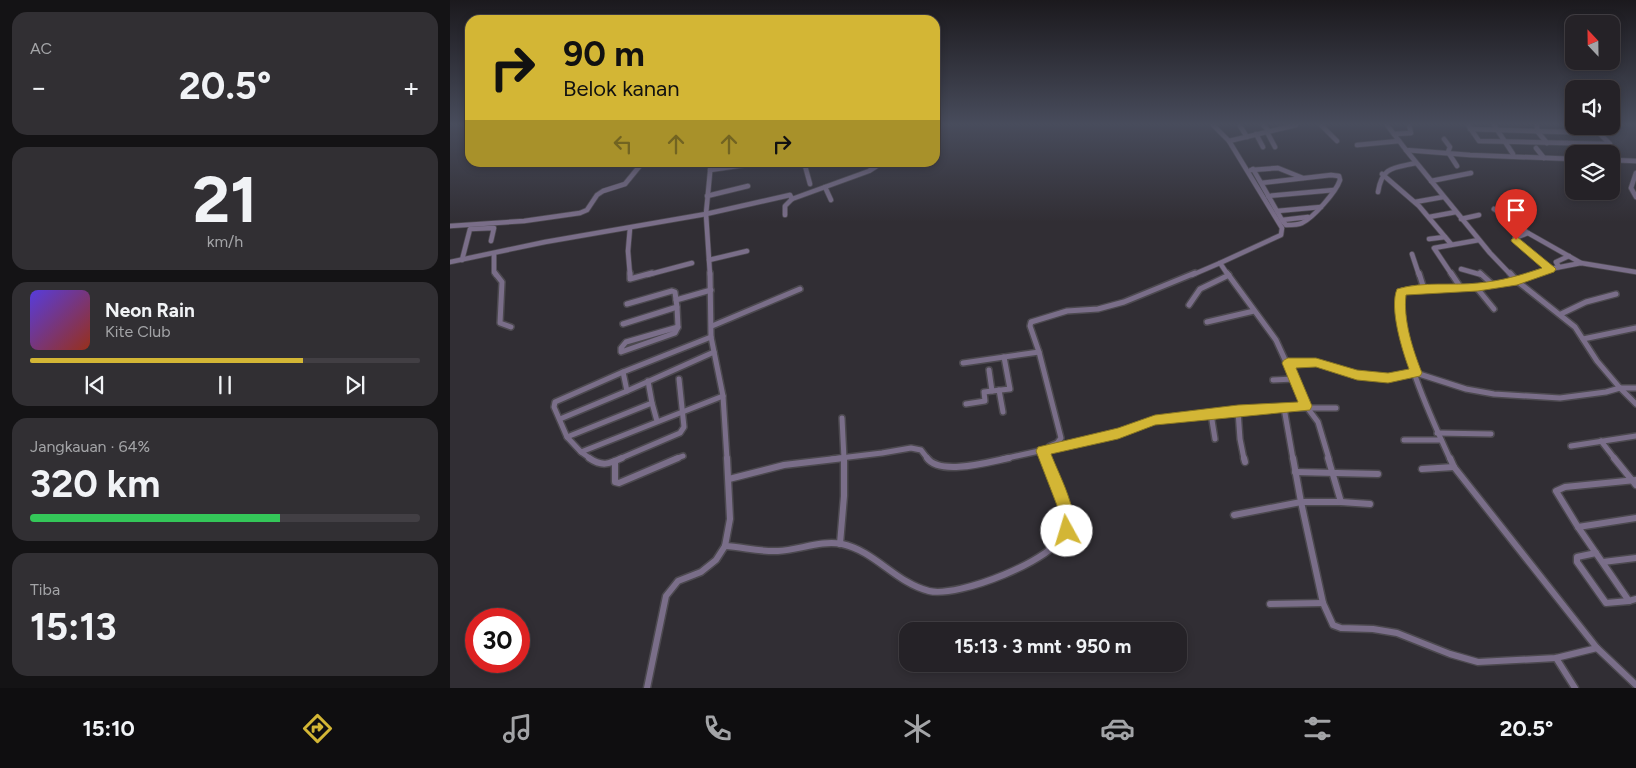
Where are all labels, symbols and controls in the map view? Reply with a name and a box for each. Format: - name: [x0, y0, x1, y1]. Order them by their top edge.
- north arrow: [1565, 15, 1620, 70]
- map controls: [1565, 15, 1620, 200]
- text: 90 m: [563, 33, 645, 75]
- icon: right: [480, 35, 545, 100]
- text: AC: [30, 39, 52, 58]
- text: 20.5°: [179, 63, 271, 109]
- text: −: [30, 70, 47, 104]
- text: +: [403, 70, 420, 104]
- text: Belok kanan: [563, 75, 680, 102]
- button: sound: [1565, 80, 1620, 135]
- icon: left: [609, 130, 637, 158]
- icon: ahead: [662, 130, 690, 158]
- icon: ahead: [715, 130, 743, 158]
- icon: right: [768, 130, 796, 158]
- button: layers: [1565, 145, 1620, 200]
- text: 21: [192, 160, 258, 238]
- pin: [1495, 189, 1537, 240]
- icon: arrive: [1502, 196, 1530, 224]
- text: km/h: [207, 232, 243, 251]
- text: Neon Rain: [105, 299, 195, 322]
- text: Kite Club: [105, 322, 171, 341]
- icon: previous: [81, 371, 109, 399]
- icon: pause: [211, 371, 239, 399]
- icon: next: [341, 371, 369, 399]
- text: Jangkauan · 64%: [30, 437, 150, 456]
- text: 320 km: [30, 461, 160, 507]
- position arrow: [1040, 504, 1092, 556]
- text: Tiba: [30, 580, 60, 599]
- text: 15:13: [30, 604, 117, 650]
- speed limit sign: 30: [465, 608, 530, 673]
- text: 15:13 · 3 mnt · 950 m: [955, 635, 1131, 658]
- icon: directions: [300, 711, 335, 746]
- icon: music: [500, 711, 535, 746]
- icon: phone: [700, 711, 735, 746]
- icon: climate: [900, 711, 935, 746]
- icon: car: [1100, 711, 1135, 746]
- icon: filters: [1300, 711, 1335, 746]
- text: 15:10: [83, 715, 135, 742]
- text: 20.5°: [1500, 715, 1553, 742]

